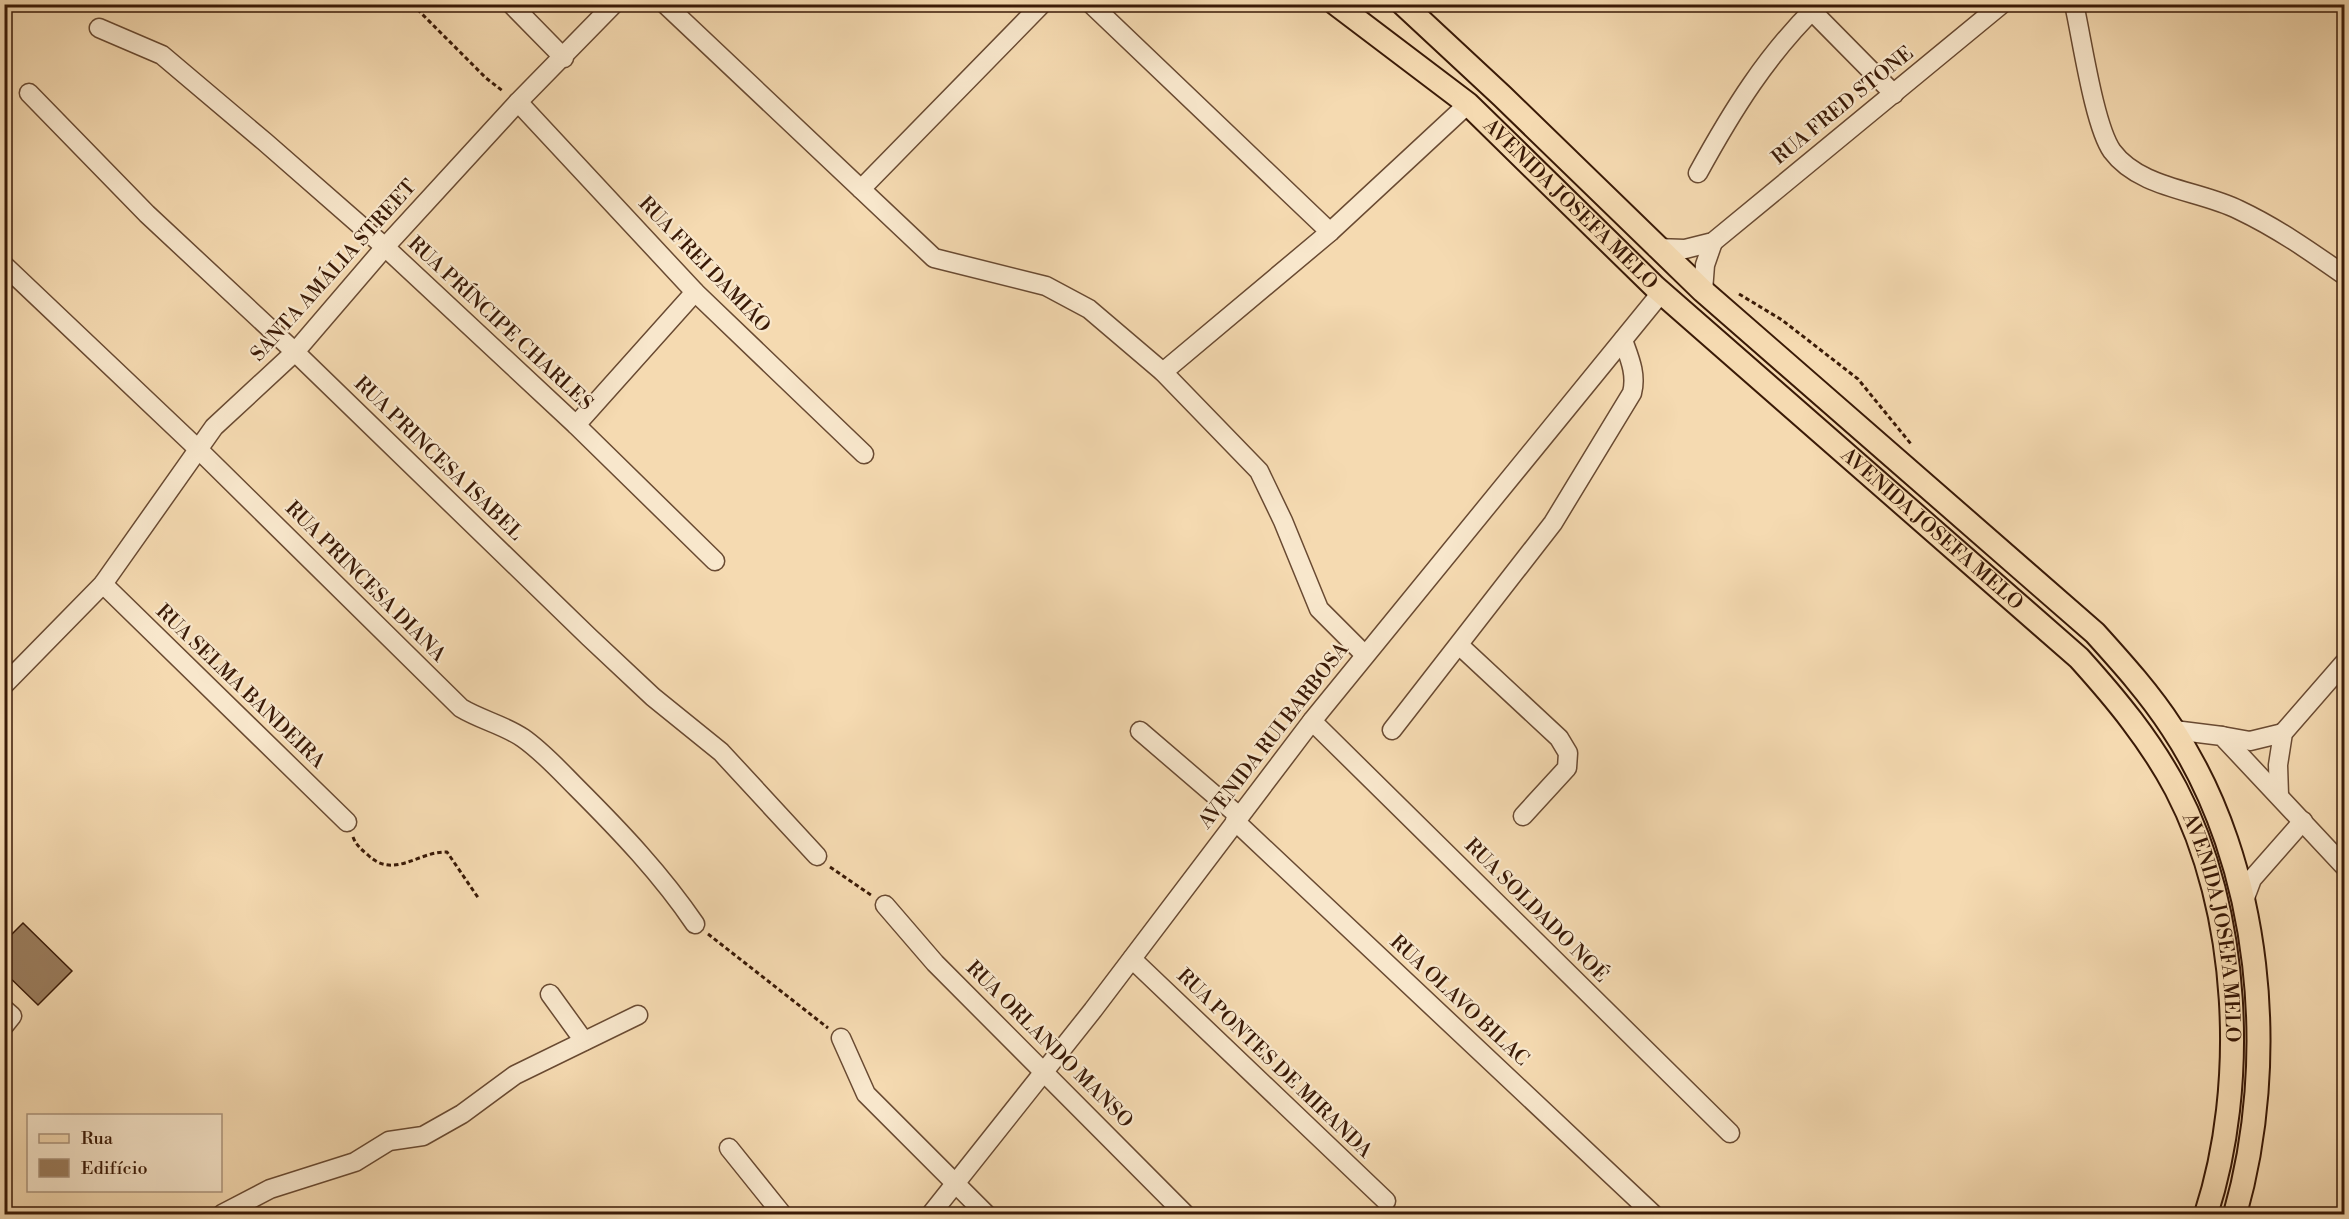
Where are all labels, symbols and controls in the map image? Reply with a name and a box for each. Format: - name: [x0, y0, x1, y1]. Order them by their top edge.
- street label: RUA FRED STONE: [1767, 41, 1919, 171]
- street label: AVENIDA JOSEFA MELO: [1477, 113, 1663, 295]
- street label: SANTA AMÁLIA STREET: [245, 174, 422, 367]
- street label: RUA FREI DAMIÃO: [633, 190, 777, 338]
- street label: RUA PRÍNCIPE CHARLES: [402, 231, 598, 416]
- street label: RUA PRINCESA ISABEL: [348, 372, 528, 546]
- street label: AVENIDA JOSEFA MELO: [1835, 442, 2028, 616]
- street label: RUA PRINCESA DIANA: [279, 496, 451, 668]
- street label: RUA SELMA BANDEIRA: [150, 600, 331, 775]
- street label: AVENIDA RUI BARBOSA: [1193, 637, 1355, 835]
- street label: AVENIDA JOSEFA MELO: [2176, 808, 2245, 1043]
- street label: RUA SOLDADO NOÉ: [1459, 833, 1614, 988]
- street label: RUA OLAVO BILAC: [1384, 930, 1534, 1072]
- street label: RUA ORLANDO MANSO: [960, 956, 1138, 1134]
- street label: RUA PONTES DE MIRANDA: [1171, 964, 1378, 1165]
- legend: [27, 1114, 222, 1192]
- text: Rua: [81, 1127, 114, 1150]
- text: Edifício: [81, 1157, 148, 1180]

